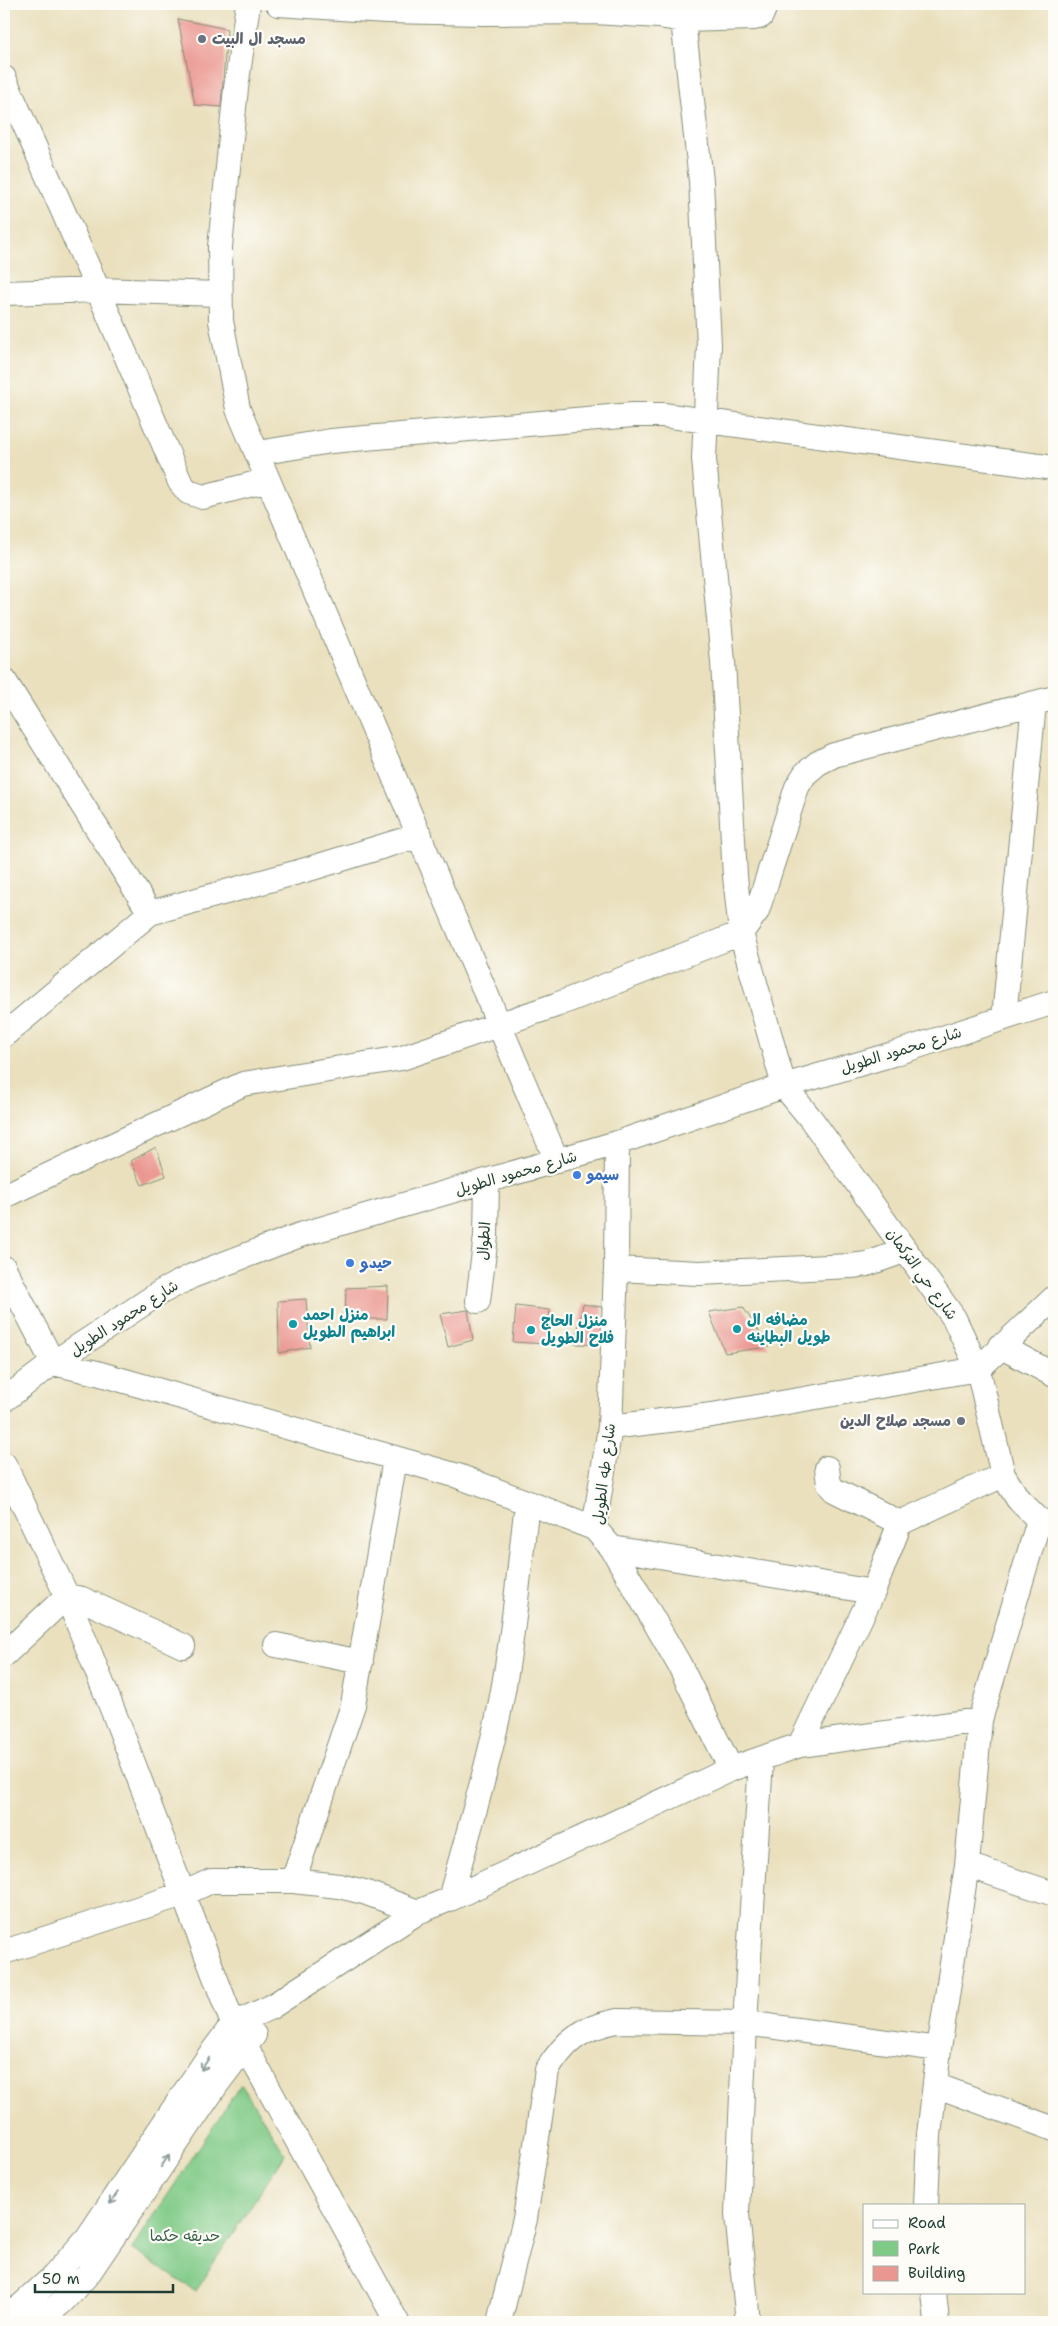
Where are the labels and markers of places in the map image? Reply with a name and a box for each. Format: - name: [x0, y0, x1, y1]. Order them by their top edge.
- place label: مسجد ال البيت: [212, 29, 306, 49]
- marker: مسجد ال البيت: [196, 33, 208, 45]
- place label: سيمو: [586, 1165, 619, 1185]
- marker: سيمو: [571, 1169, 583, 1181]
- place label: حيدو: [359, 1253, 392, 1273]
- marker: حيدو: [344, 1257, 356, 1269]
- place label: منزل احمد ابراهيم الطويل: [303, 1305, 395, 1343]
- place label: مضافه ال طويل البطاينه: [747, 1310, 831, 1347]
- place label: منزل الحاج فلاح الطويل: [541, 1311, 614, 1348]
- marker: منزل احمد ابراهيم الطويل: [287, 1318, 299, 1330]
- marker: مضافه ال طويل البطاينه: [731, 1323, 743, 1335]
- marker: منزل الحاج فلاح الطويل: [525, 1324, 537, 1336]
- place label: مسجد صلاح الدين: [840, 1411, 951, 1431]
- marker: مسجد صلاح الدين: [955, 1415, 967, 1427]

